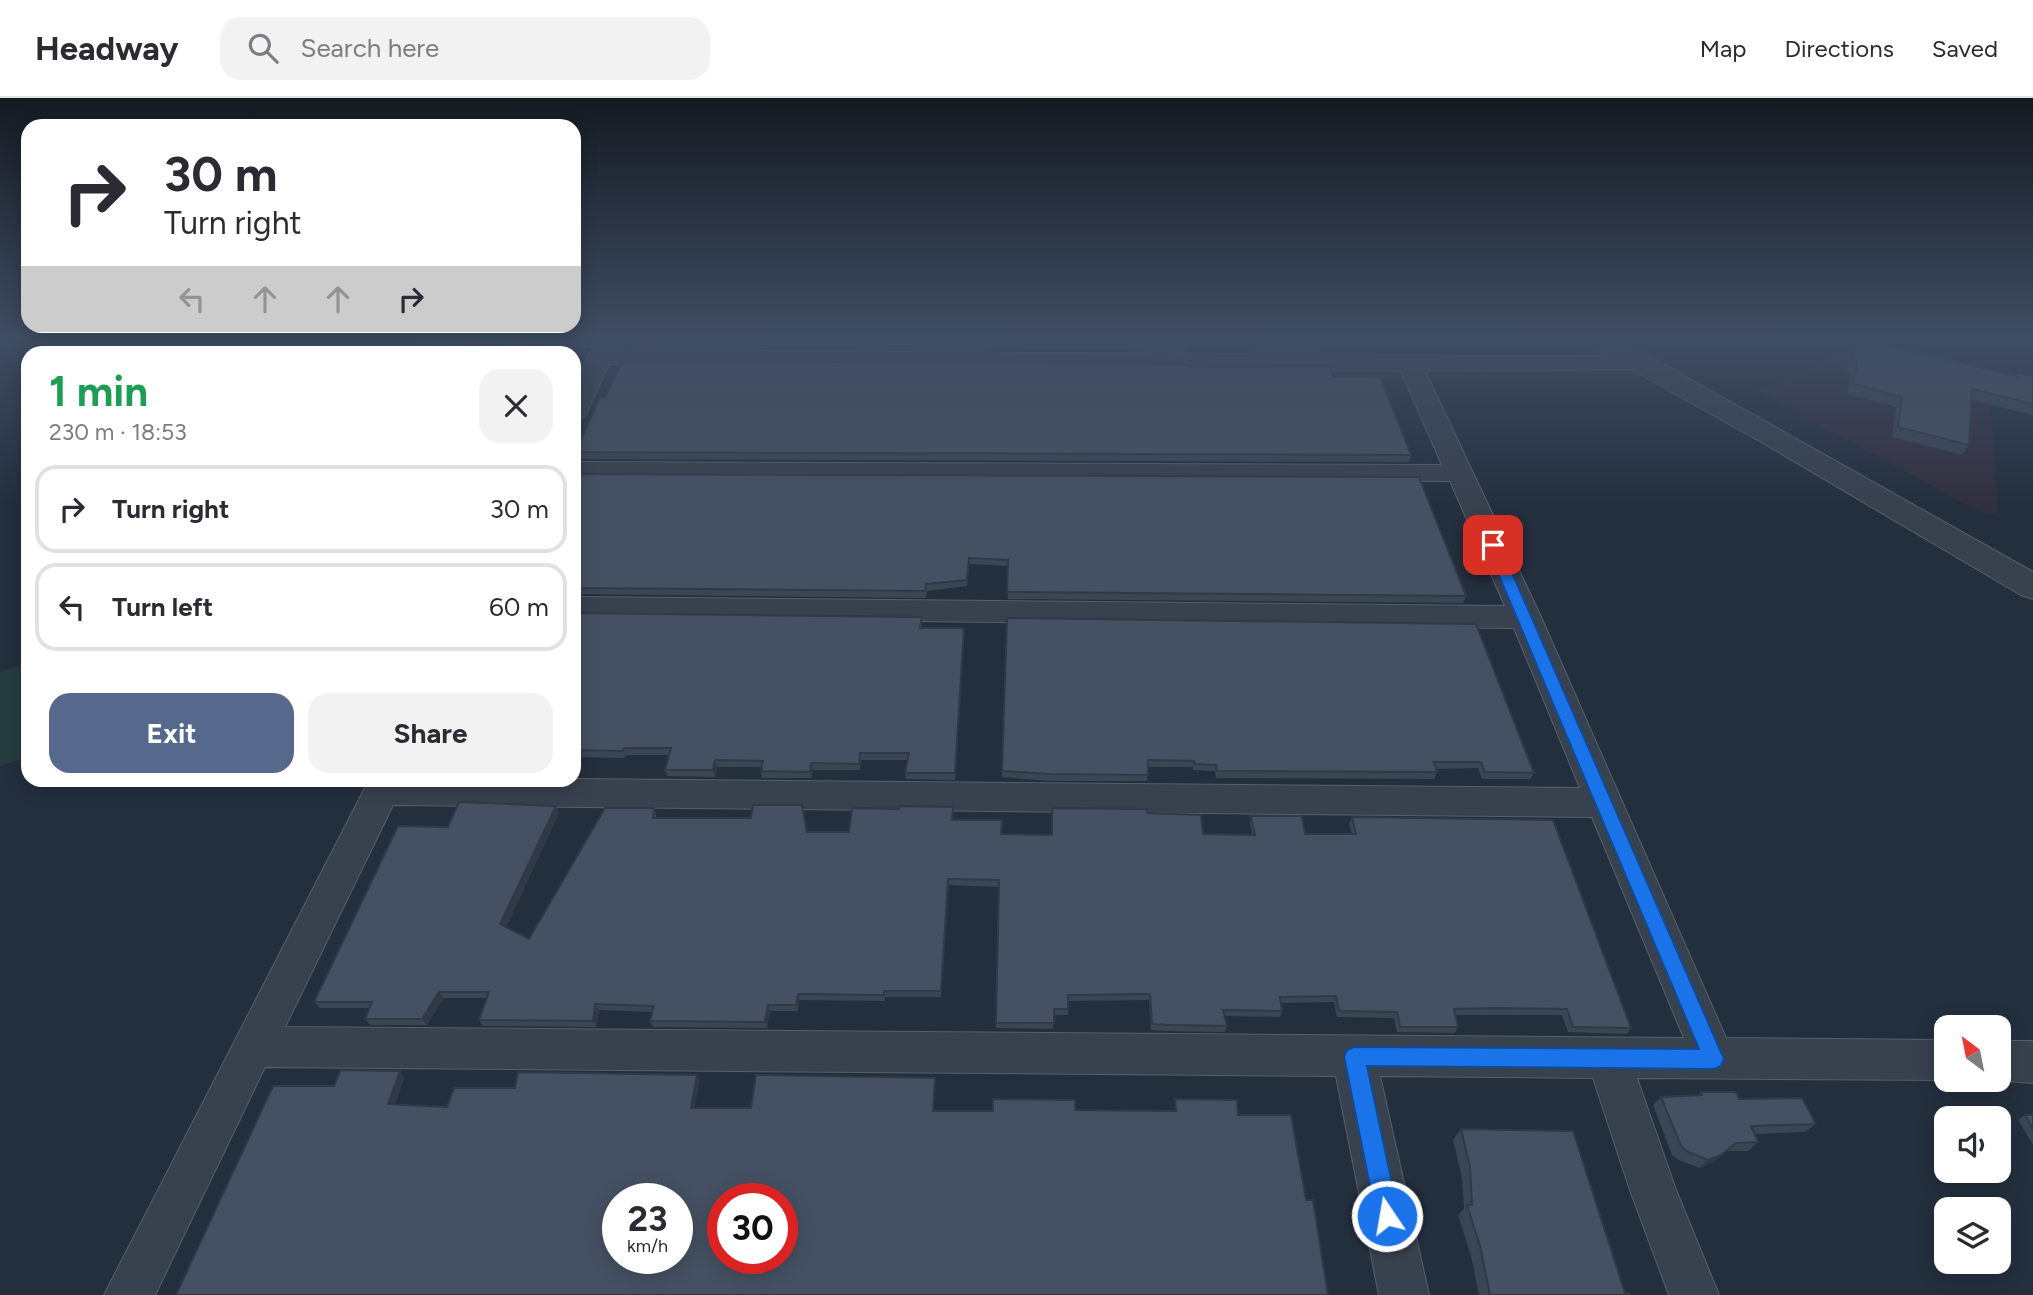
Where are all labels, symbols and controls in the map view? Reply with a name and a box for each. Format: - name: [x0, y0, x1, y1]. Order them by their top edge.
- search box: [220, 17, 710, 80]
- text: Headway: [35, 29, 178, 68]
- icon: search: [244, 29, 282, 67]
- text: Search here: [300, 32, 439, 64]
- text: Map: [1700, 34, 1746, 63]
- text: Directions: [1784, 34, 1894, 63]
- text: Saved: [1932, 34, 1998, 63]
- text: 30 m: [164, 144, 277, 203]
- icon: right: [49, 147, 140, 238]
- text: Turn right: [164, 204, 302, 242]
- icon: left: [173, 280, 211, 318]
- icon: ahead: [246, 280, 284, 318]
- icon: ahead: [319, 280, 357, 318]
- icon: right: [392, 280, 430, 318]
- text: 1 min: [49, 366, 148, 417]
- button: close: [479, 369, 553, 443]
- text: 230 m · 18:53: [49, 418, 187, 446]
- icon: right: [53, 490, 91, 528]
- text: Turn right: [112, 493, 229, 525]
- text: 30 m: [490, 493, 549, 525]
- pin: [1463, 515, 1523, 575]
- icon: arrive: [1474, 526, 1512, 564]
- icon: left: [53, 588, 91, 626]
- text: Turn left: [112, 591, 213, 623]
- text: 60 m: [489, 591, 549, 623]
- button: Exit: [49, 693, 294, 773]
- button: Share: [308, 693, 553, 773]
- north arrow: [1934, 1015, 2011, 1092]
- map controls: [1934, 1015, 2011, 1274]
- button: sound: [1934, 1106, 2011, 1183]
- position arrow: [1350, 1179, 1424, 1253]
- speed limit sign: 30: [707, 1183, 798, 1274]
- button: layers: [1934, 1197, 2011, 1274]
- text: 23: [628, 1198, 667, 1240]
- text: km/h: [627, 1235, 668, 1257]

